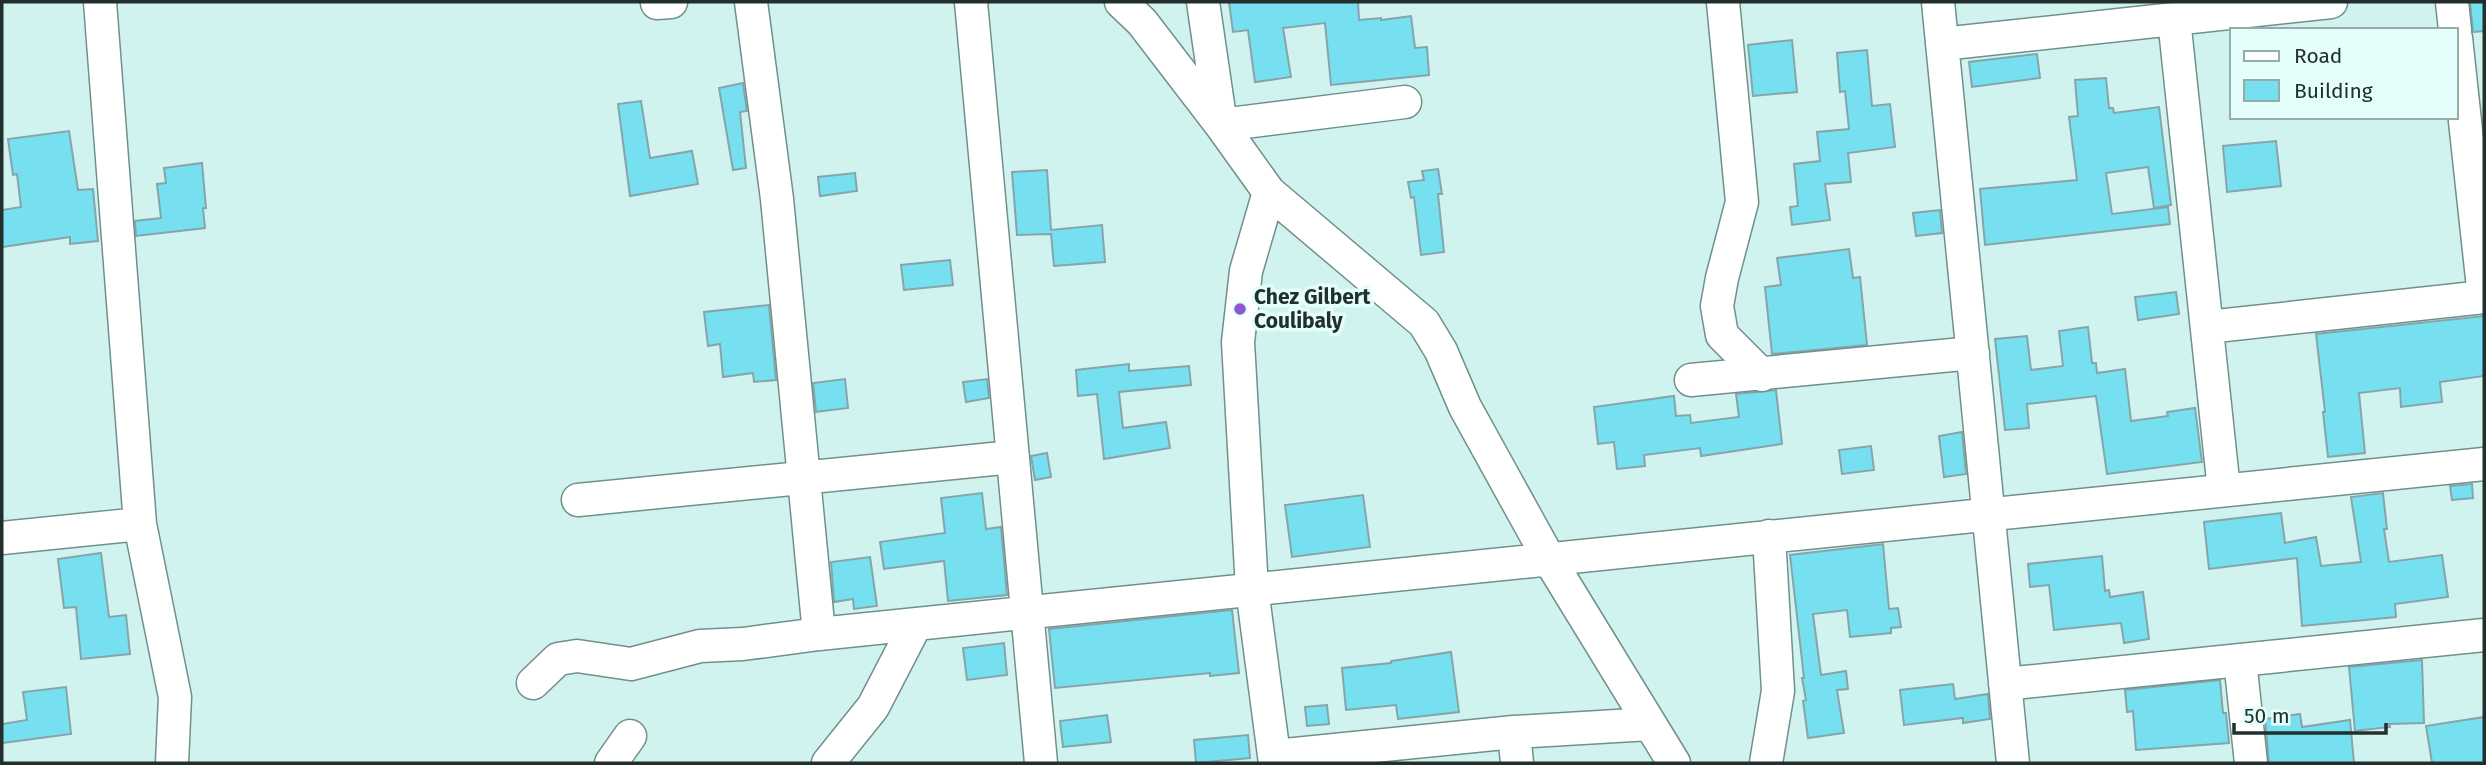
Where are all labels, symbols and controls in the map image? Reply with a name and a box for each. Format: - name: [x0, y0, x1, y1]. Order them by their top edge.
- legend: [2230, 28, 2458, 119]
- text: Road: [2294, 43, 2342, 69]
- text: Building: [2294, 78, 2373, 104]
- place label: Chez Gilbert Coulibaly: [1254, 284, 1371, 334]
- marker: Chez Gilbert Coulibaly: [1232, 301, 1248, 317]
- scale bar: [2234, 692, 2386, 736]
- text: 50 m: [2244, 703, 2290, 729]

